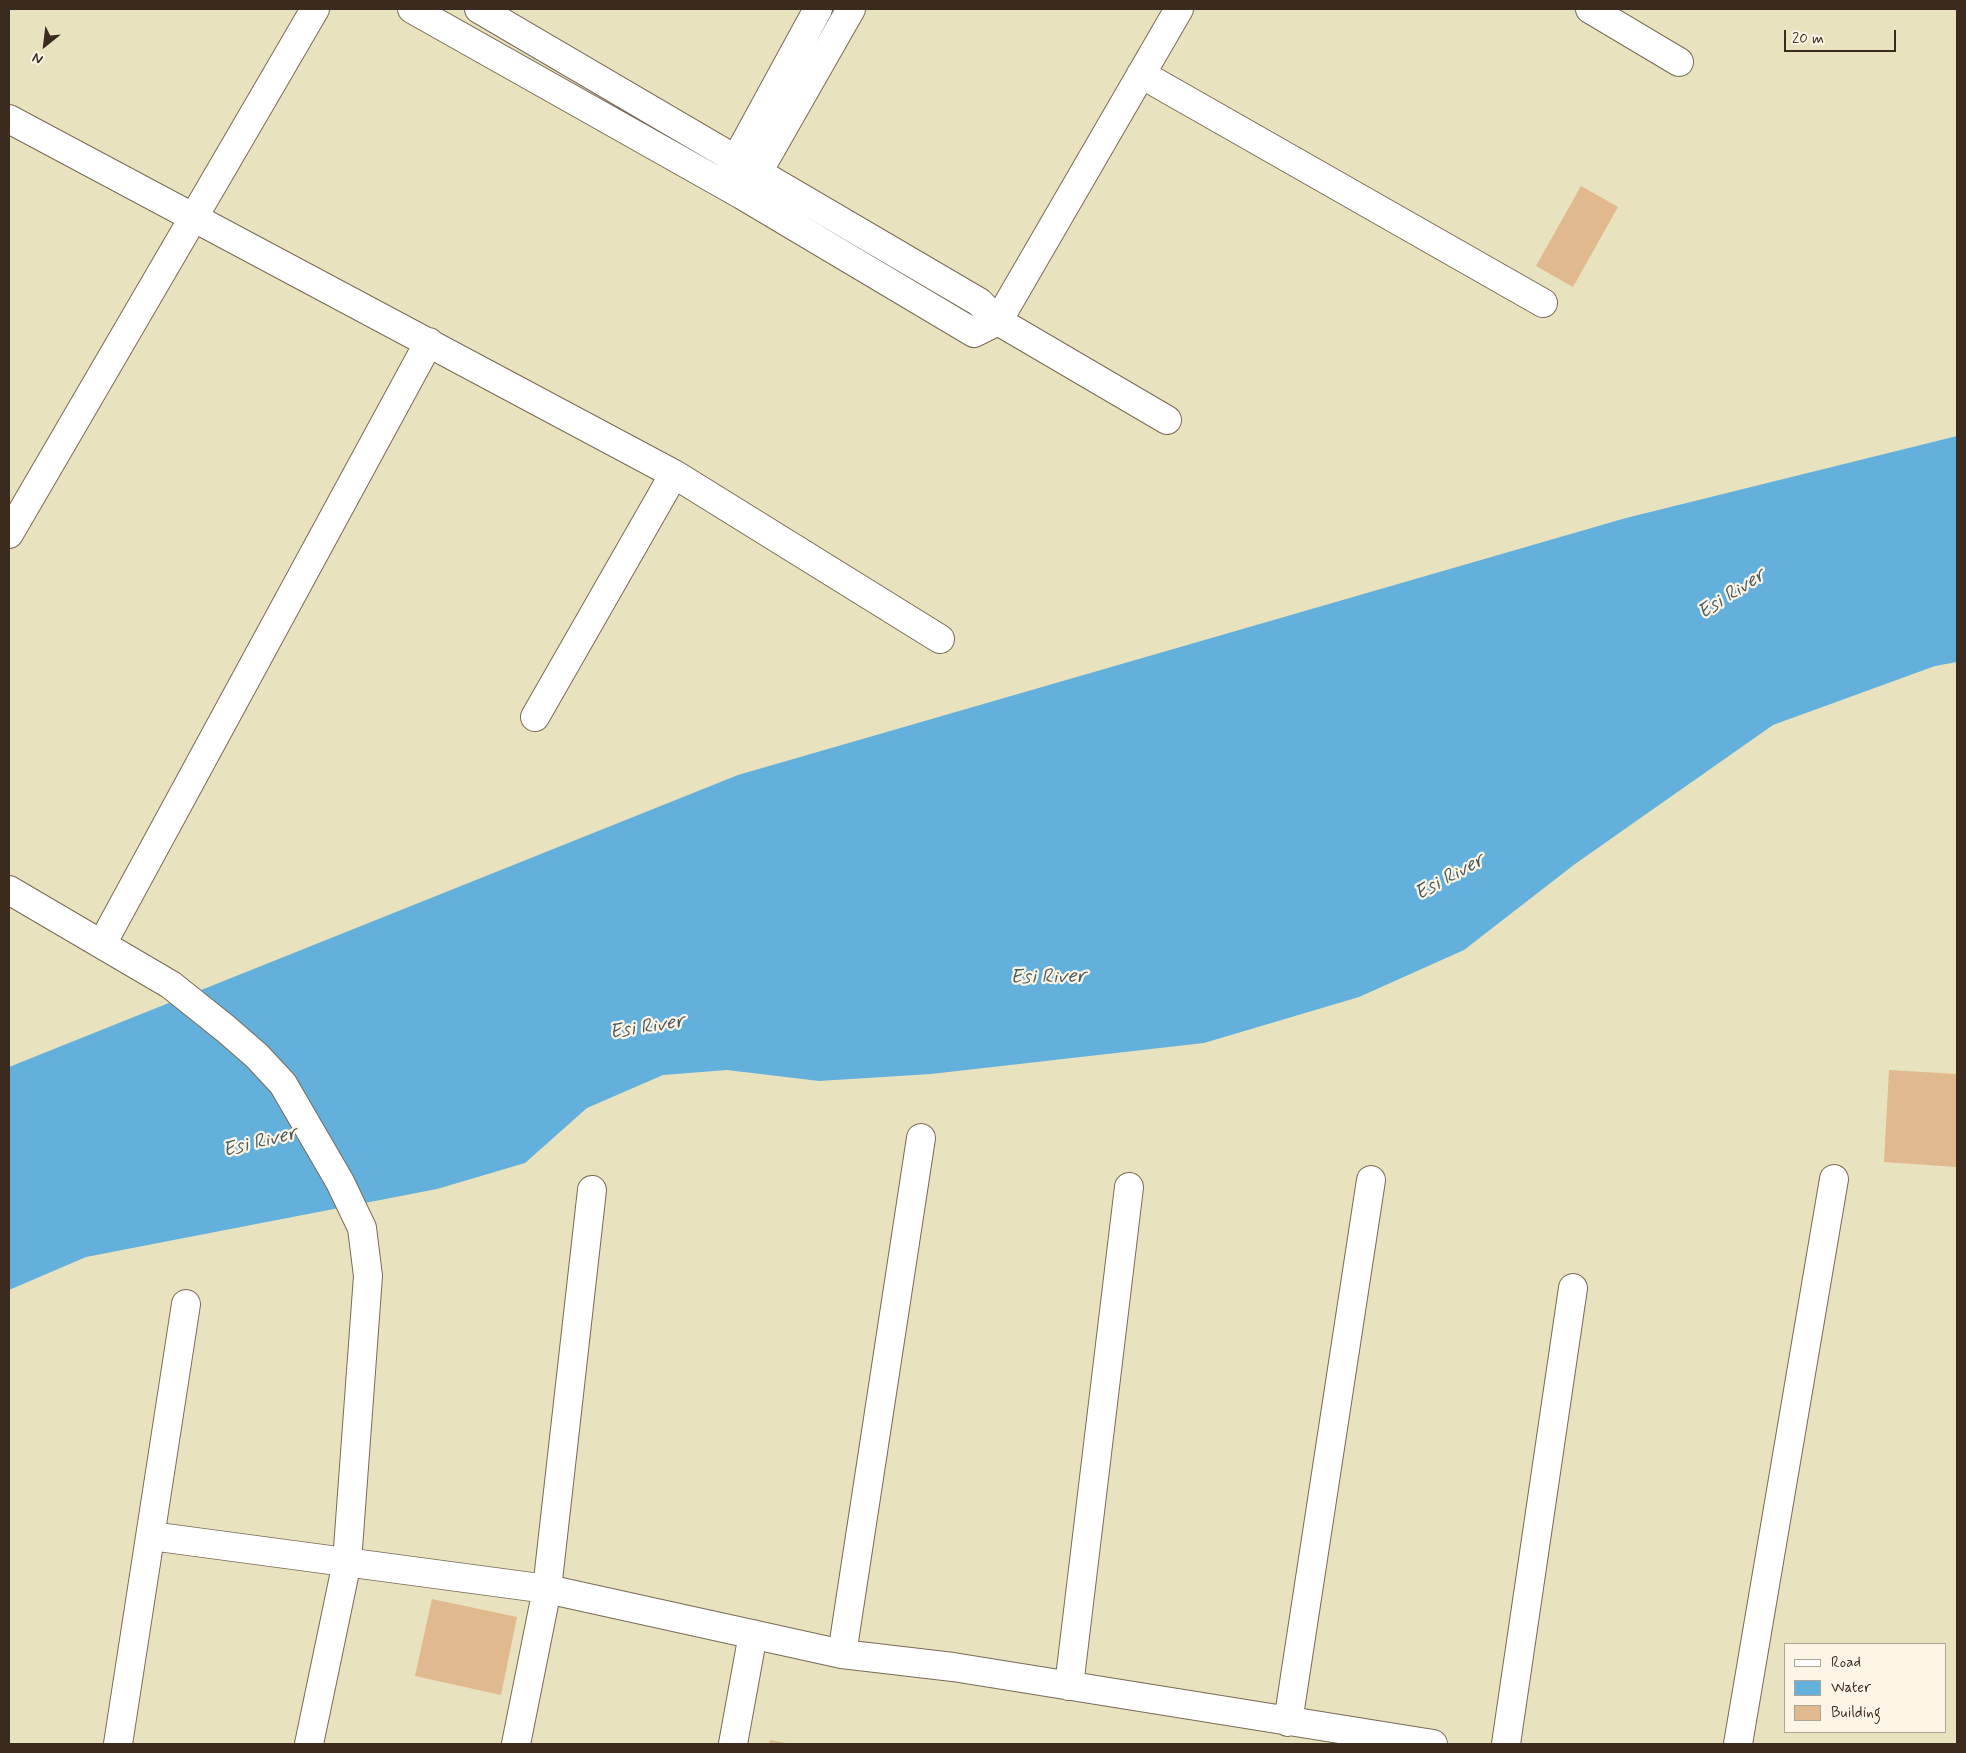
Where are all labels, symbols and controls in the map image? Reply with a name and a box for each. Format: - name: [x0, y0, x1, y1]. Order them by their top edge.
- north arrow: [20, 20, 70, 70]
- scale bar: [1786, 20, 1898, 52]
- text: 20 m: [1792, 29, 1824, 49]
- text: N: [29, 48, 46, 68]
- water label: Esi River: [1694, 564, 1770, 626]
- water label: Esi River: [1411, 849, 1489, 907]
- water label: Esi River: [1010, 965, 1086, 991]
- water label: Esi River: [608, 1010, 686, 1046]
- water label: Esi River: [221, 1122, 299, 1164]
- legend: [1784, 1643, 1946, 1733]
- text: Road: [1831, 1653, 1861, 1673]
- text: Water: [1831, 1678, 1871, 1698]
- text: Building: [1831, 1703, 1881, 1723]

